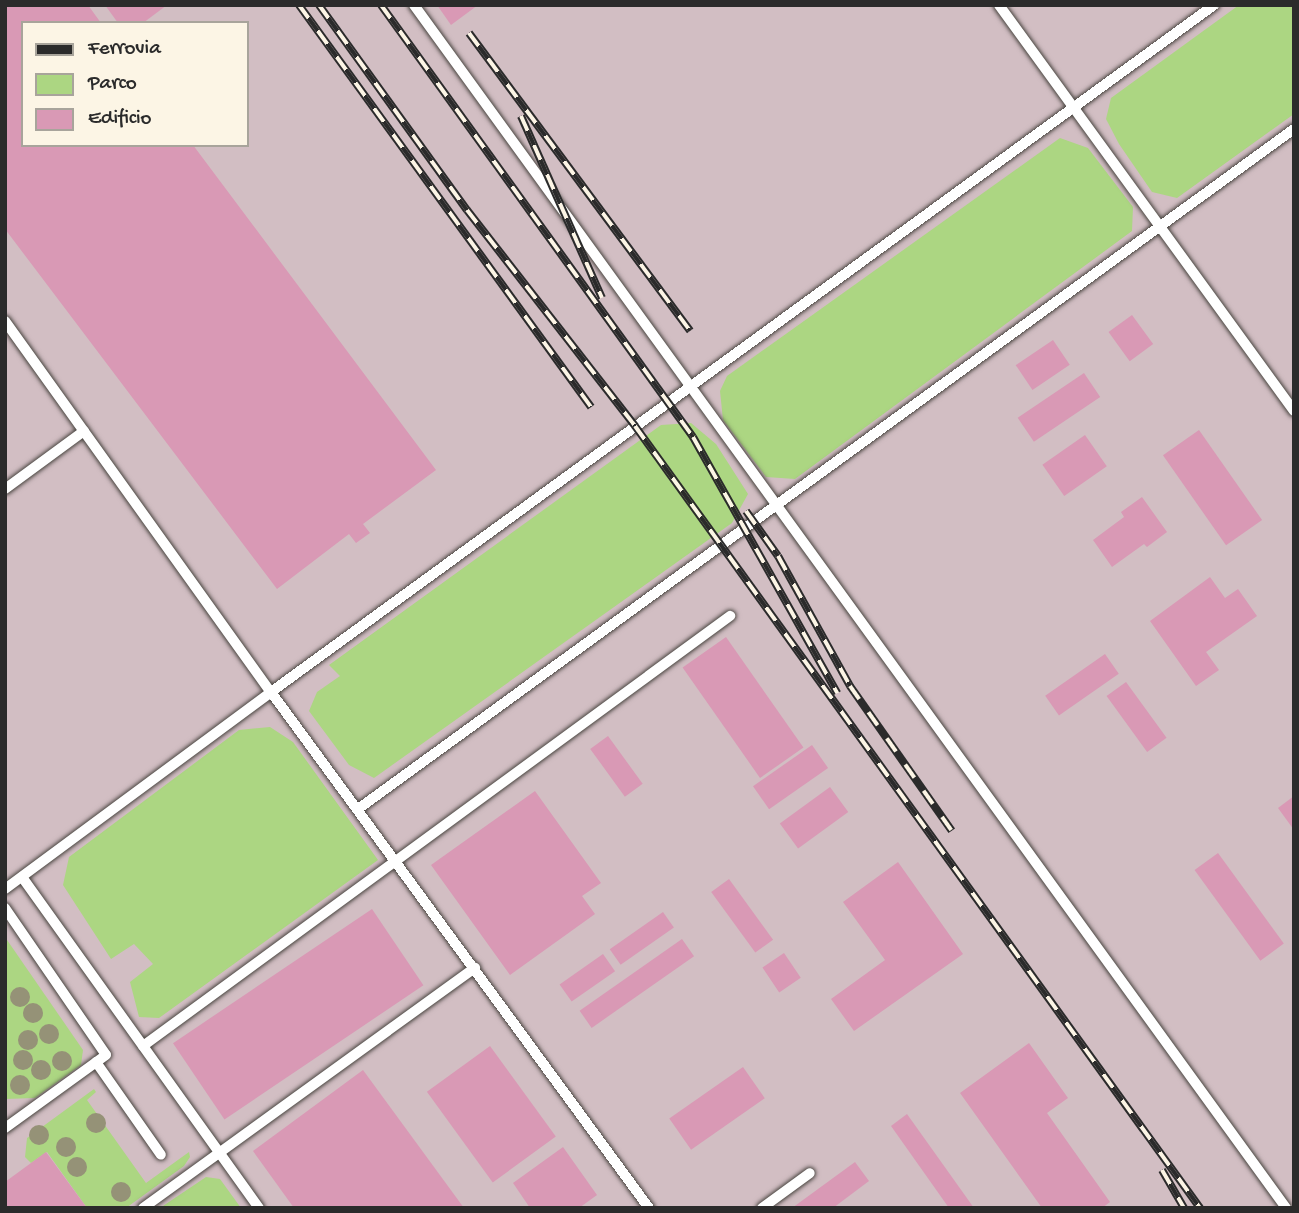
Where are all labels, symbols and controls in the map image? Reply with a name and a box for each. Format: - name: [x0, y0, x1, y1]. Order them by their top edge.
- legend: [21, 21, 248, 147]
- text: Ferrovia: [88, 37, 161, 62]
- text: Parco: [88, 72, 137, 97]
- text: Edificio: [88, 107, 152, 132]

